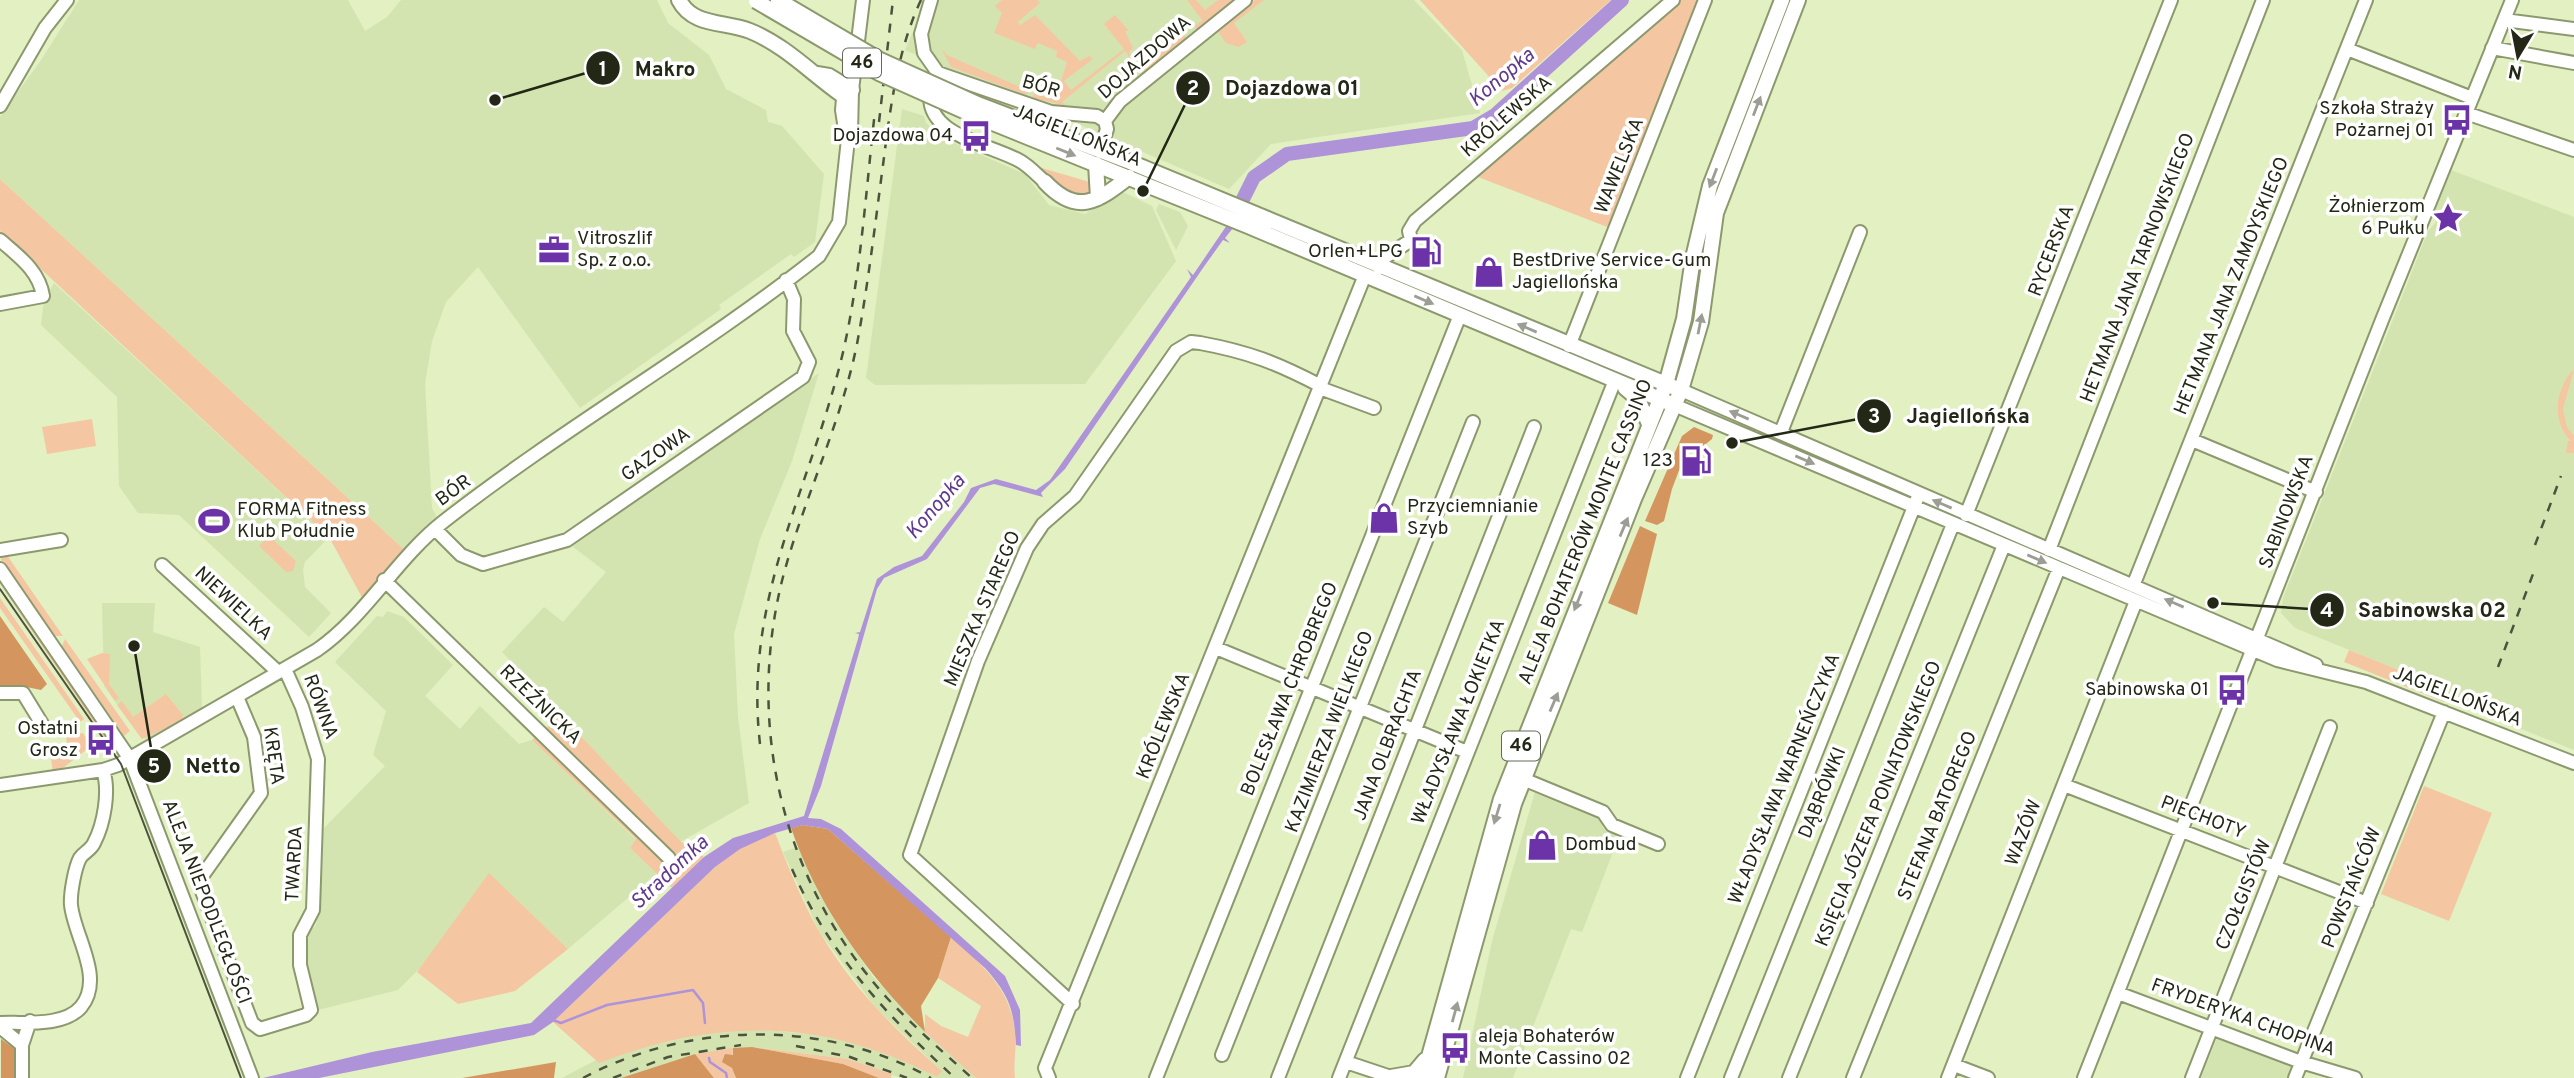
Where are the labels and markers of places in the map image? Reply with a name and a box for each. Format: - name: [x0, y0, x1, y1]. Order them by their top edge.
- callout: Makro: [586, 47, 710, 89]
- callout: Dojazdowa 01: [1176, 67, 1373, 109]
- place label: Szkoła Straży Pożarnej 01: [2319, 97, 2434, 143]
- bus stop icon: Szkoła Straży Pożarnej 01: [2440, 103, 2474, 137]
- bus stop icon: Dojazdowa 04: [959, 119, 993, 153]
- place label: Dojazdowa 04: [832, 124, 953, 148]
- place label: Żołnierzom 6 Pułku: [2328, 194, 2425, 241]
- place icon: Żołnierzom 6 Pułku: [2431, 201, 2465, 235]
- place label: Vitroszlif Sp. z o.o.: [577, 227, 653, 273]
- office icon: Vitroszlif Sp. z o.o.: [537, 233, 571, 267]
- fuel station icon: Orlen+LPG: [1409, 235, 1443, 269]
- place label: Orlen+LPG: [1308, 240, 1403, 264]
- place label: BestDrive Service-Gum Jagiellońska: [1512, 249, 1711, 295]
- shop icon: BestDrive Service-Gum Jagiellońska: [1472, 255, 1506, 289]
- callout: Jagiellońska: [1857, 395, 2043, 437]
- fuel station icon: 123: [1679, 444, 1713, 478]
- place label: 123: [1643, 449, 1673, 473]
- place label: Przyciemnianie Szyb: [1407, 495, 1538, 541]
- place label: FORMA Fitness Klub Południe: [237, 498, 366, 544]
- shop icon: Przyciemnianie Szyb: [1367, 501, 1401, 535]
- sports icon: FORMA Fitness Klub Południe: [197, 504, 231, 538]
- callout: Sabinowska 02: [2309, 589, 2520, 631]
- bus stop icon: Sabinowska 01: [2215, 673, 2249, 707]
- place label: Sabinowska 01: [2085, 678, 2209, 702]
- place label: Ostatni Grosz: [17, 717, 78, 763]
- bus stop icon: Ostatni Grosz: [84, 723, 118, 757]
- callout: Netto: [137, 745, 255, 787]
- shop icon: Dombud: [1525, 828, 1559, 862]
- place label: Dombud: [1565, 833, 1636, 857]
- place label: aleja Bohaterów Monte Cassino 02: [1478, 1025, 1631, 1071]
- bus stop icon: aleja Bohaterów Monte Cassino 02: [1438, 1031, 1472, 1065]

